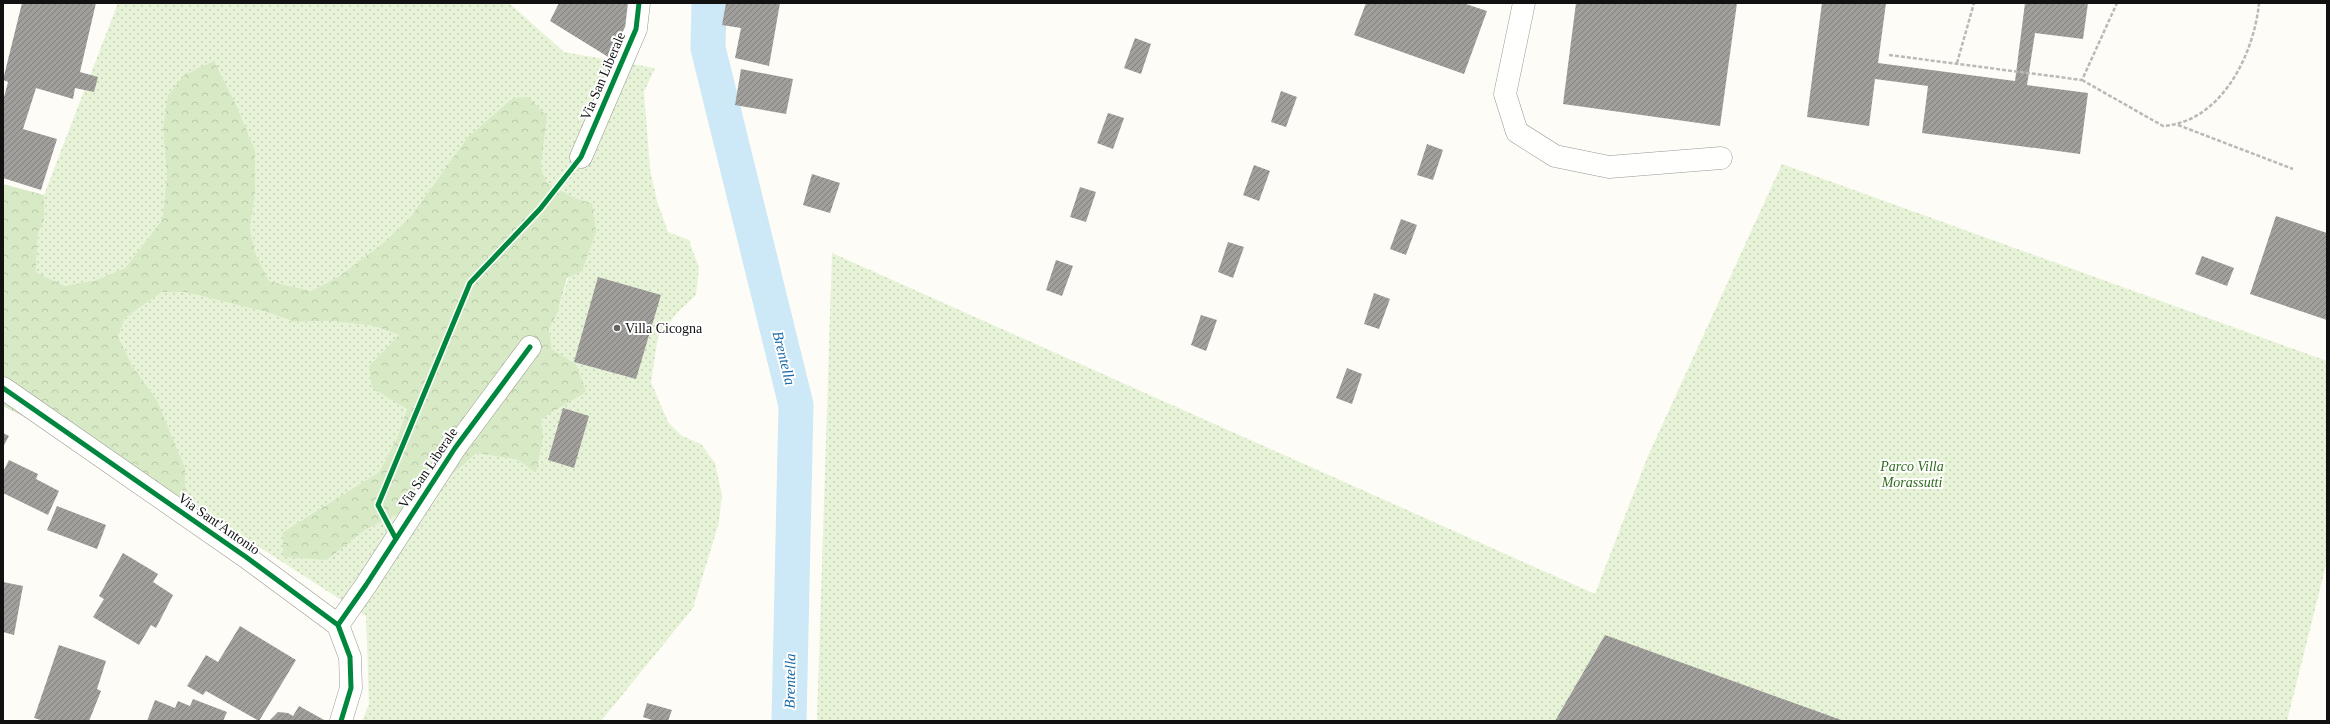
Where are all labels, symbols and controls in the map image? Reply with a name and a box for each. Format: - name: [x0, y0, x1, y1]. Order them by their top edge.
- street label: Via San Liberale: [578, 30, 628, 122]
- place label: Villa Cicogna: [625, 321, 703, 336]
- marker: Villa Cicogna: [612, 323, 622, 333]
- water label: Brentella: [770, 329, 798, 387]
- street label: Via San Liberale: [395, 425, 461, 511]
- park label: Parco Villa Morassutti: [1879, 459, 1944, 490]
- street label: Via Sant'Antonio: [175, 490, 263, 558]
- water label: Brentella: [782, 653, 798, 709]

